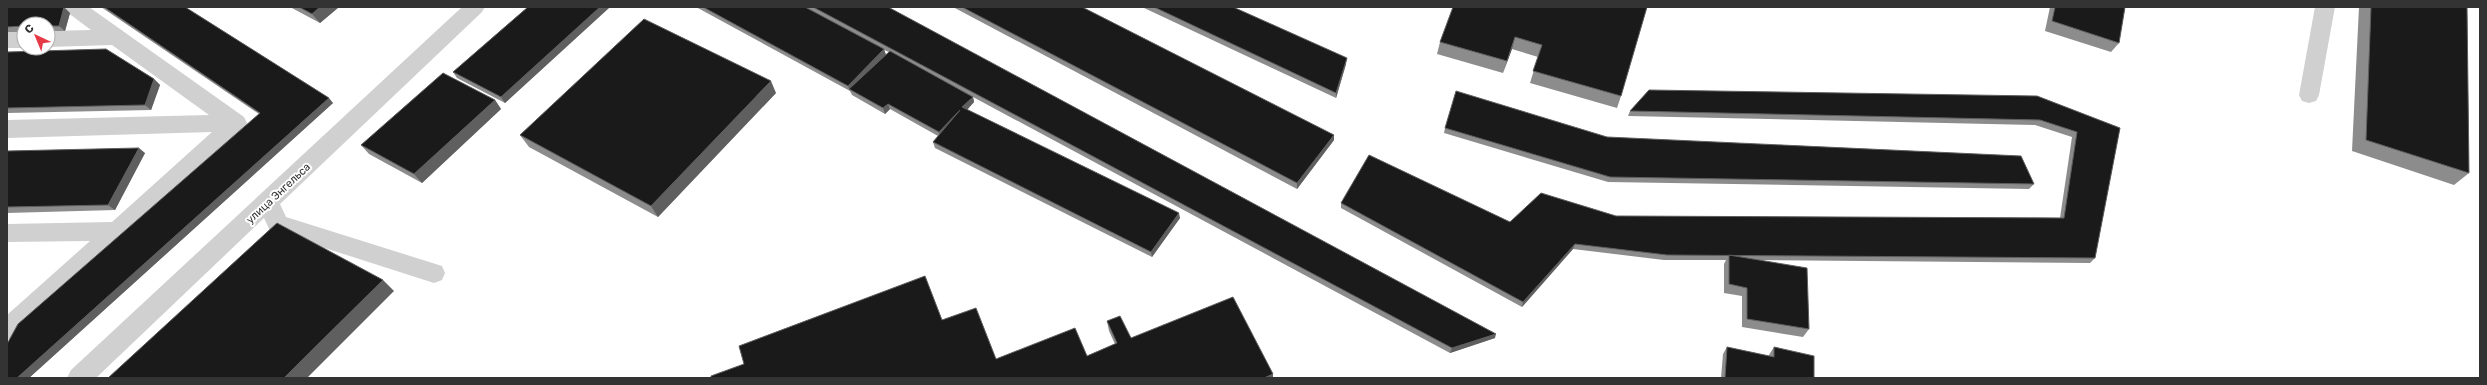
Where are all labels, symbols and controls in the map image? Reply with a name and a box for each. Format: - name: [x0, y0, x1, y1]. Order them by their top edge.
- north arrow: [16, 16, 56, 56]
- text: С: [22, 22, 37, 37]
- street label: улица Энгельса: [244, 160, 313, 226]

